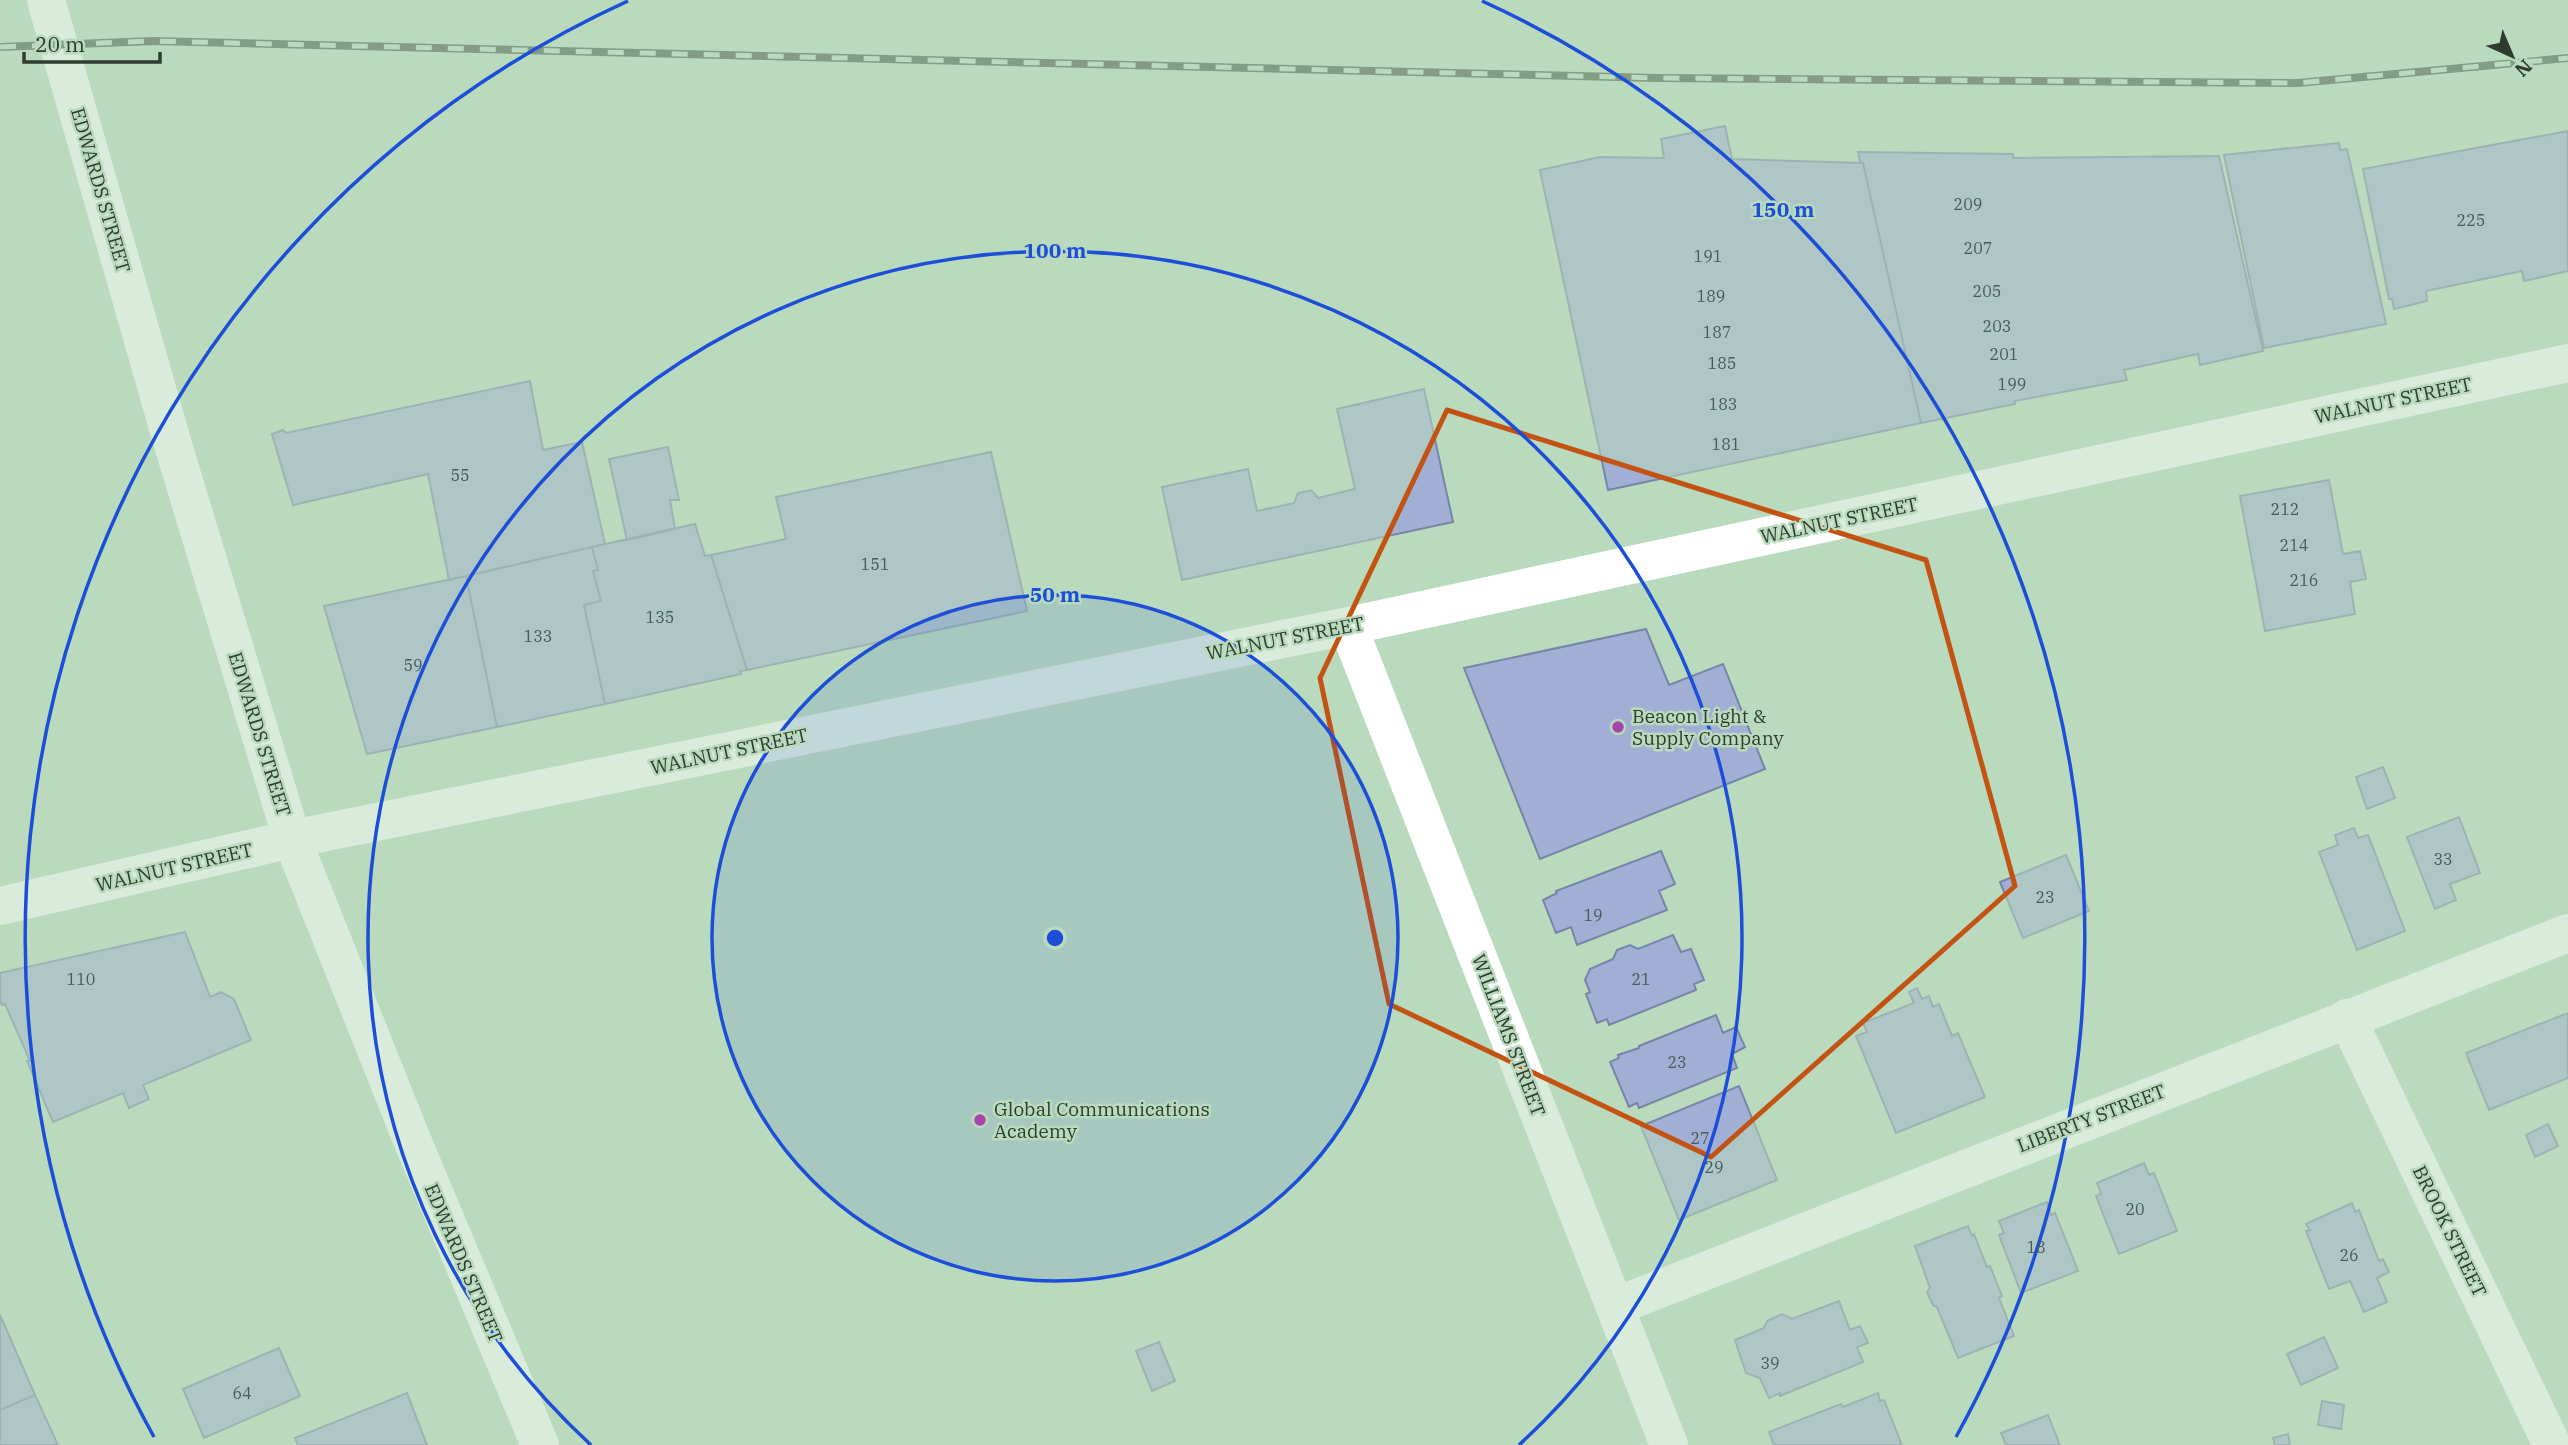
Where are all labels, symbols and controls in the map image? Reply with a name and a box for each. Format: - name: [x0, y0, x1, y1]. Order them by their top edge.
- scale bar: [24, 21, 161, 65]
- north arrow: [2477, 21, 2547, 91]
- text: 20 m: [35, 30, 85, 58]
- text: N: [2510, 54, 2538, 82]
- street label: EDWARDS STREET: [66, 105, 136, 275]
- house number: 209: [1954, 194, 1982, 214]
- text: 150 m: [1751, 195, 1815, 223]
- house number: 225: [2457, 210, 2485, 230]
- text: 100 m: [1023, 236, 1087, 264]
- house number: 207: [1964, 238, 1992, 258]
- house number: 191: [1694, 246, 1722, 266]
- house number: 205: [1973, 281, 2001, 301]
- house number: 189: [1697, 286, 1725, 306]
- house number: 203: [1983, 316, 2011, 336]
- house number: 187: [1703, 322, 1731, 342]
- house number: 201: [1990, 344, 2018, 364]
- house number: 185: [1708, 353, 1736, 373]
- street label: WALNUT STREET: [2312, 372, 2474, 428]
- house number: 199: [1998, 374, 2026, 394]
- house number: 183: [1709, 394, 1737, 414]
- house number: 181: [1712, 434, 1740, 454]
- house number: 55: [450, 465, 470, 485]
- street label: WALNUT STREET: [1758, 492, 1920, 548]
- house number: 212: [2271, 499, 2299, 519]
- house number: 214: [2280, 535, 2308, 555]
- house number: 151: [861, 554, 889, 574]
- house number: 216: [2290, 570, 2318, 590]
- text: 50 m: [1030, 580, 1080, 608]
- house number: 135: [646, 607, 674, 627]
- street label: WALNUT STREET: [1204, 611, 1366, 665]
- house number: 133: [524, 626, 552, 646]
- street label: EDWARDS STREET: [224, 649, 296, 819]
- house number: 59: [403, 655, 423, 675]
- place label: Beacon Light & Supply Company: [1632, 704, 1785, 750]
- marker: Beacon Light & Supply Company: [1610, 719, 1626, 735]
- street label: WALNUT STREET: [648, 723, 810, 779]
- street label: WALNUT STREET: [93, 837, 255, 897]
- house number: 33: [2433, 849, 2453, 869]
- house number: 23: [2035, 887, 2055, 907]
- house number: 19: [1583, 905, 1603, 925]
- centre of rings: [1043, 926, 1067, 950]
- street label: WILLIAMS STREET: [1467, 950, 1551, 1120]
- house number: 110: [67, 969, 95, 989]
- house number: 21: [1631, 969, 1651, 989]
- house number: 23: [1667, 1052, 1687, 1072]
- street label: LIBERTY STREET: [2013, 1079, 2169, 1157]
- place label: Global Communications Academy: [994, 1097, 1210, 1143]
- marker: Global Communications Academy: [972, 1112, 988, 1128]
- house number: 27: [1690, 1128, 1710, 1148]
- house number: 29: [1704, 1157, 1724, 1177]
- street label: BROOK STREET: [2408, 1161, 2492, 1301]
- street label: EDWARDS STREET: [420, 1180, 508, 1346]
- house number: 20: [2125, 1199, 2145, 1219]
- house number: 18: [2026, 1237, 2046, 1257]
- house number: 26: [2339, 1245, 2359, 1265]
- house number: 39: [1760, 1353, 1780, 1373]
- house number: 64: [232, 1383, 252, 1403]

